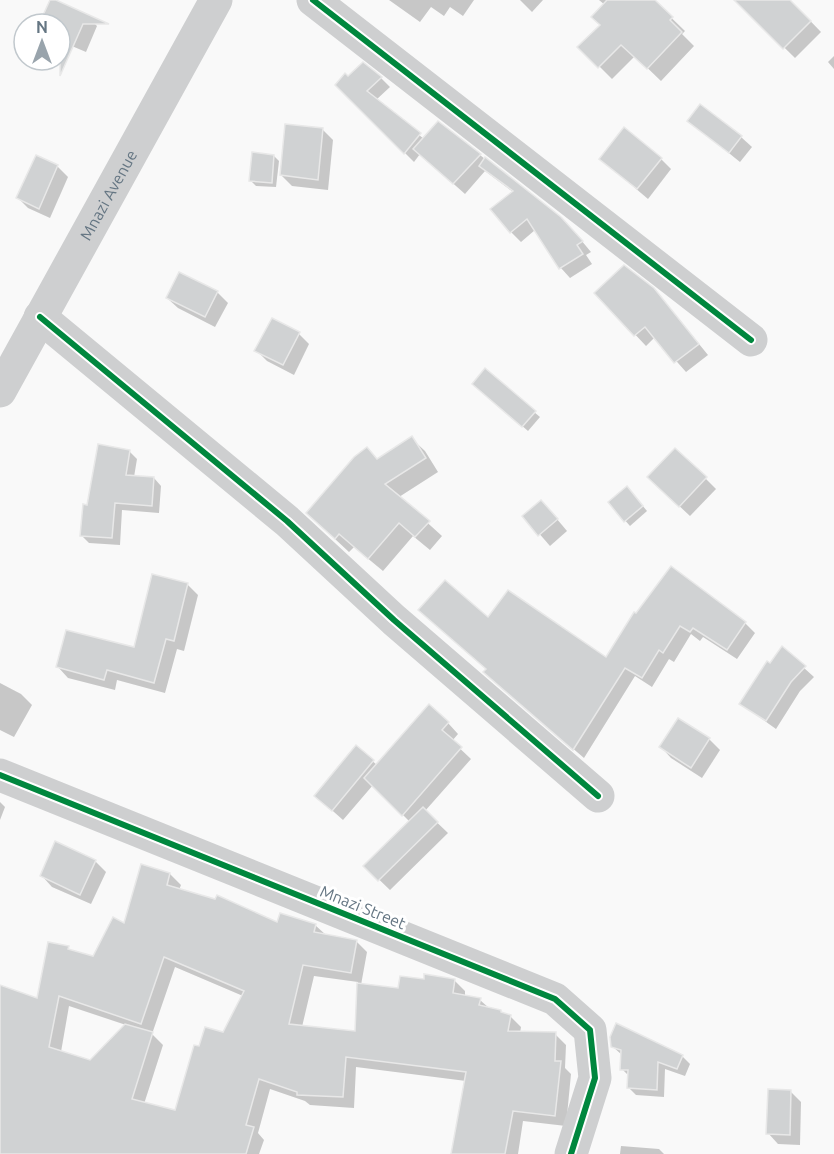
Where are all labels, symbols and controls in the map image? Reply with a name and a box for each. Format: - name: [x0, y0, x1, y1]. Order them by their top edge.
- north arrow: [12, 12, 72, 72]
- text: N: [36, 18, 48, 36]
- street label: Mnazi Avenue: [76, 147, 140, 243]
- street label: Mnazi Street: [318, 882, 409, 933]

